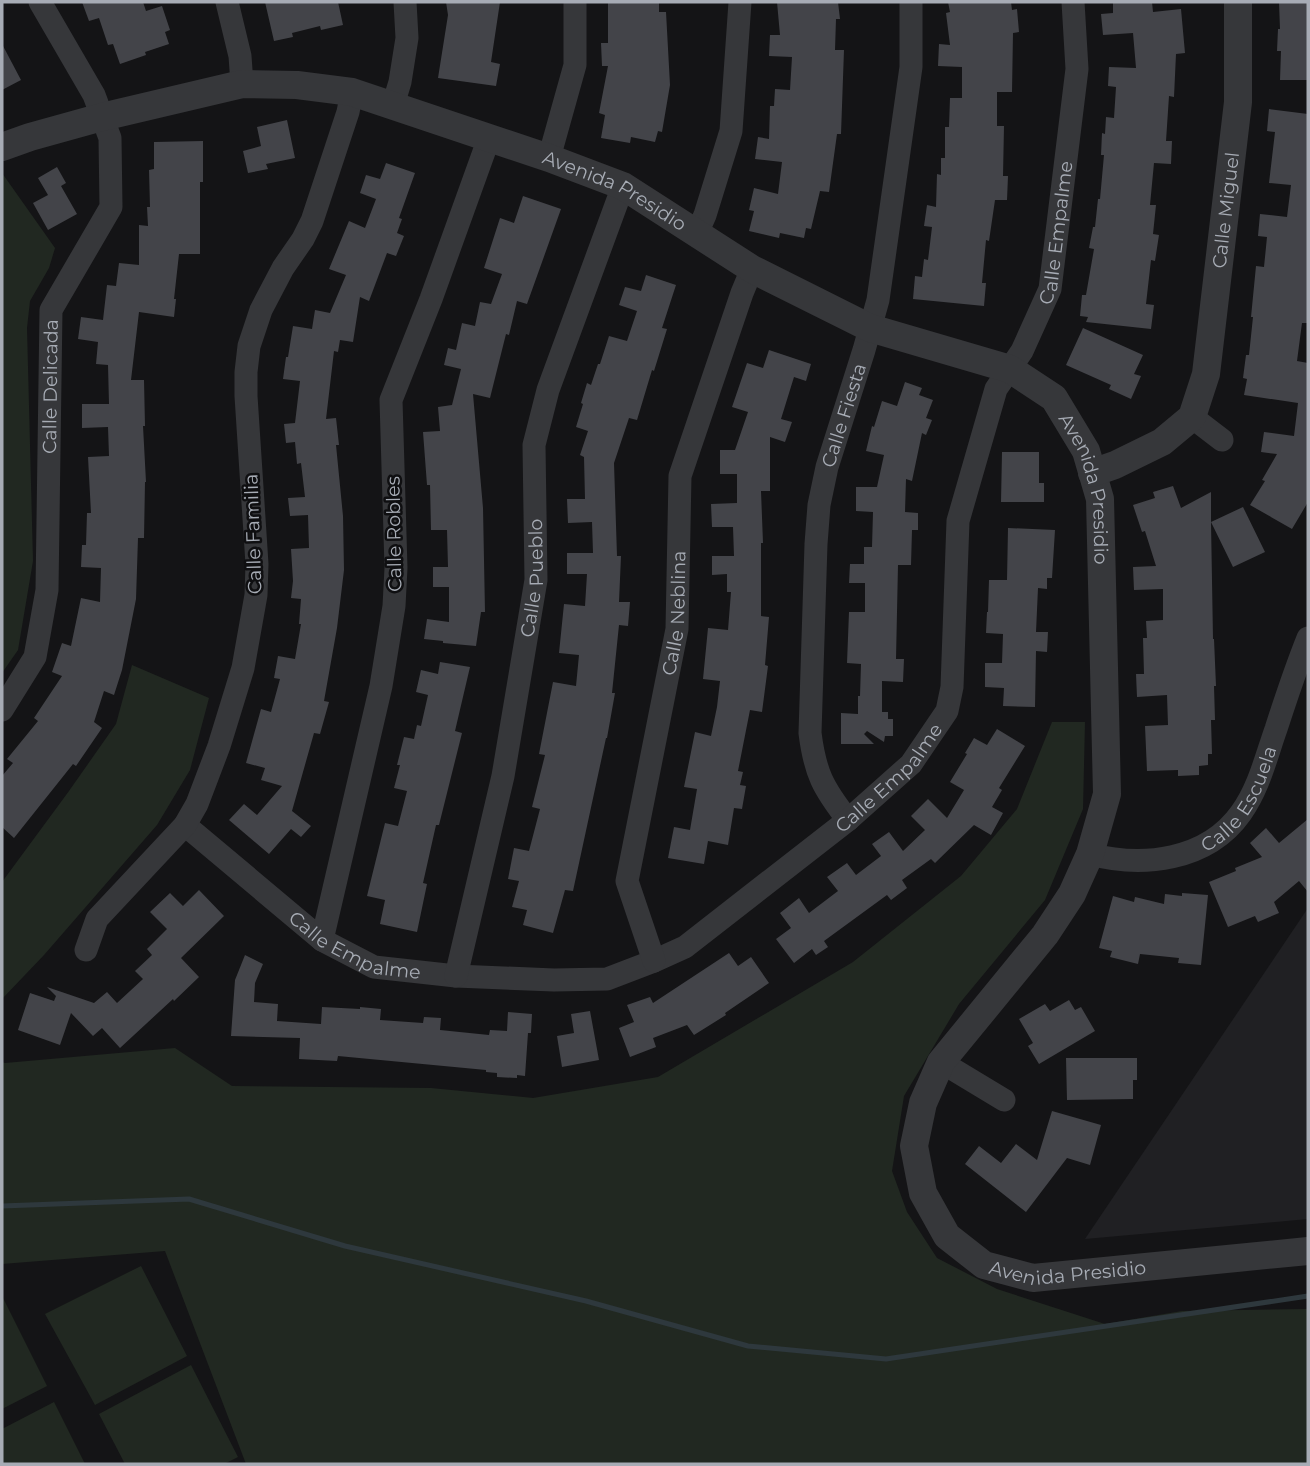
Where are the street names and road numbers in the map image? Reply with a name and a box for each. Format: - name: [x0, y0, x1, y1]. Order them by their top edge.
- street label: Avenida Presidio: [540, 145, 691, 235]
- street label: Calle Miguel: [1207, 151, 1244, 270]
- street label: Calle Empalme: [1033, 160, 1077, 308]
- street label: Calle Delicada: [37, 319, 62, 454]
- street label: Calle Fiesta: [816, 360, 871, 470]
- street label: Avenida Presidio: [1054, 409, 1113, 565]
- street label: Calle Familia: [239, 473, 267, 595]
- street label: Calle Robles: [381, 476, 407, 592]
- street label: Calle Pueblo: [515, 518, 548, 639]
- street label: Calle Neblina: [657, 550, 690, 677]
- street label: Calle Empalme: [830, 719, 947, 837]
- street label: Calle Escuela: [1196, 743, 1281, 856]
- street label: Calle Empalme: [284, 906, 422, 984]
- street label: Avenida Presidio: [987, 1255, 1147, 1290]

